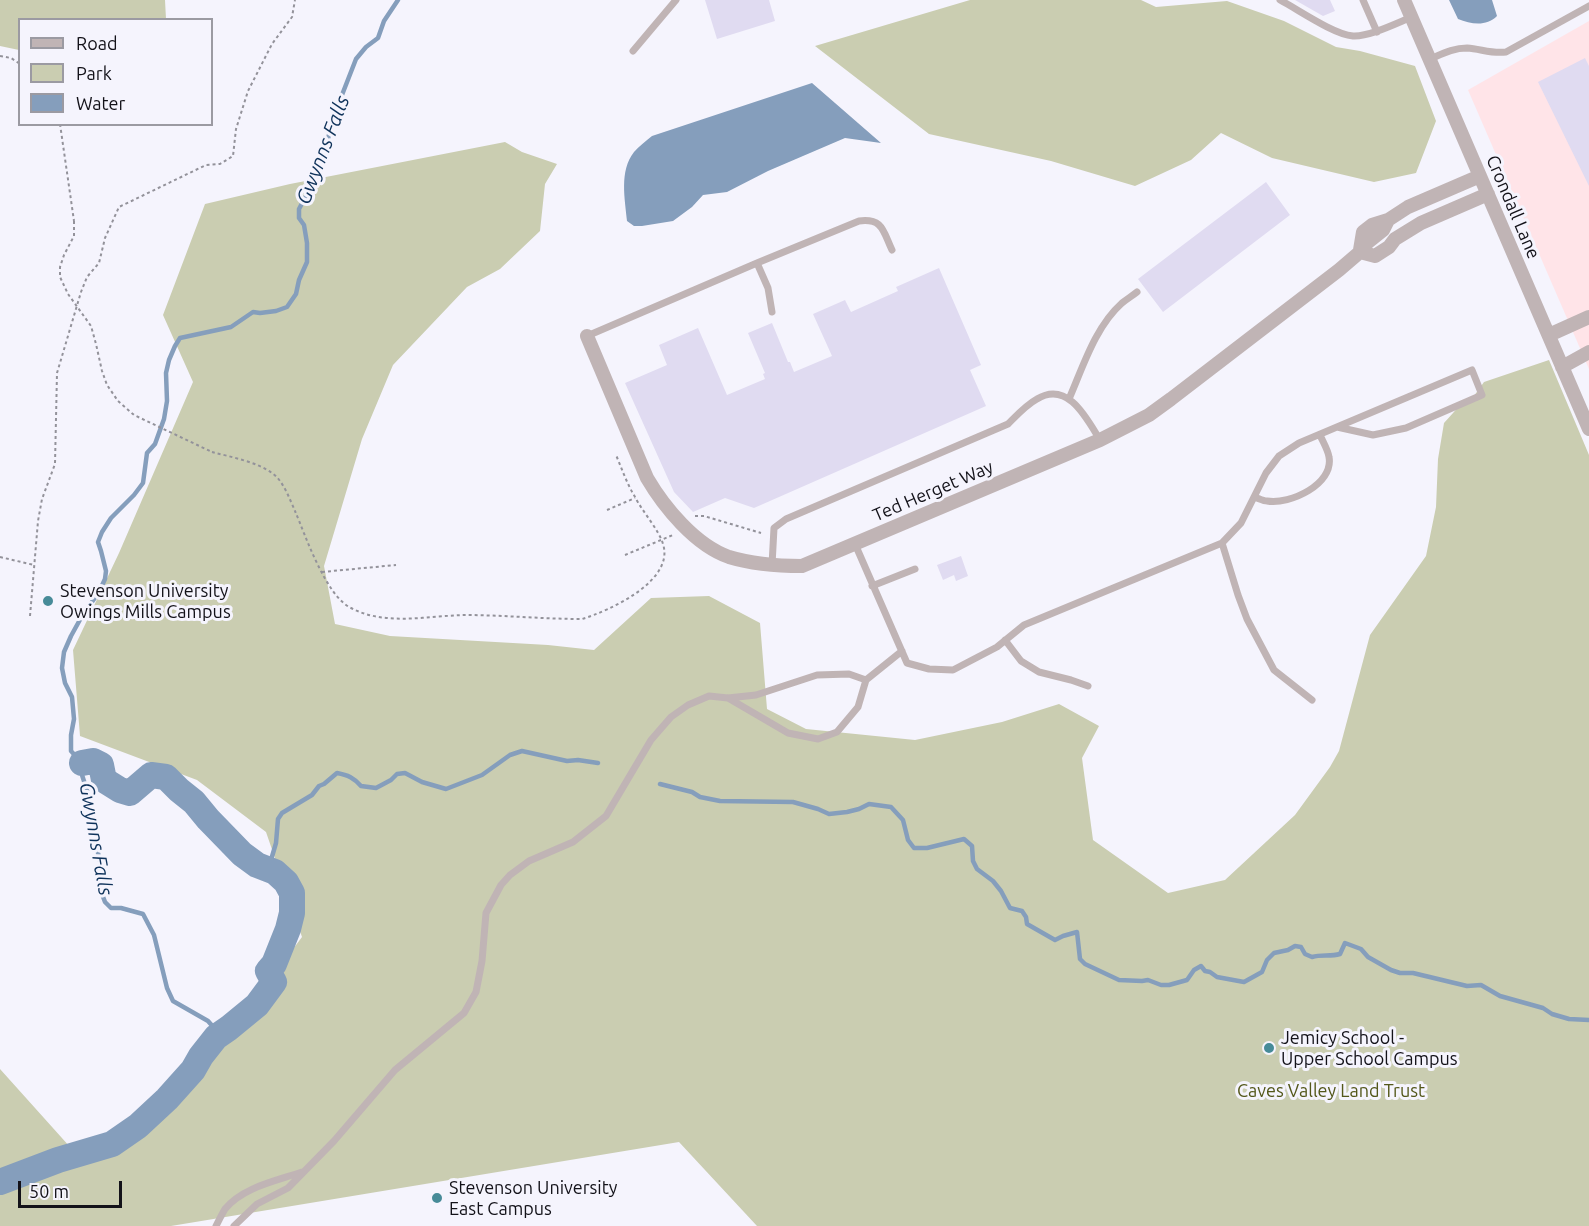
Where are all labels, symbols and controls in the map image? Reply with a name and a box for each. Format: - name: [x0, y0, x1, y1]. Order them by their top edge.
- legend: [18, 18, 213, 126]
- text: Road: [76, 33, 118, 53]
- text: Park: [76, 63, 112, 83]
- water label: Gwynns Falls: [291, 92, 355, 208]
- text: Water: [76, 93, 125, 113]
- street label: Crondall Lane: [1481, 152, 1545, 262]
- street label: Ted Herget Way: [870, 456, 996, 526]
- place label: Stevenson University Owings Mills Campus: [60, 580, 231, 622]
- marker: Stevenson University Owings Mills Campus: [41, 594, 55, 608]
- water label: Gwynns Falls: [74, 781, 118, 897]
- place label: Jemicy School - Upper School Campus: [1281, 1027, 1458, 1070]
- marker: Jemicy School - Upper School Campus: [1262, 1041, 1276, 1055]
- park label: Caves Valley Land Trust: [1237, 1080, 1425, 1102]
- scale bar: [21, 1169, 124, 1207]
- place label: Stevenson University East Campus: [449, 1177, 617, 1220]
- text: 50 m: [29, 1181, 69, 1201]
- marker: Stevenson University East Campus: [430, 1191, 444, 1205]

